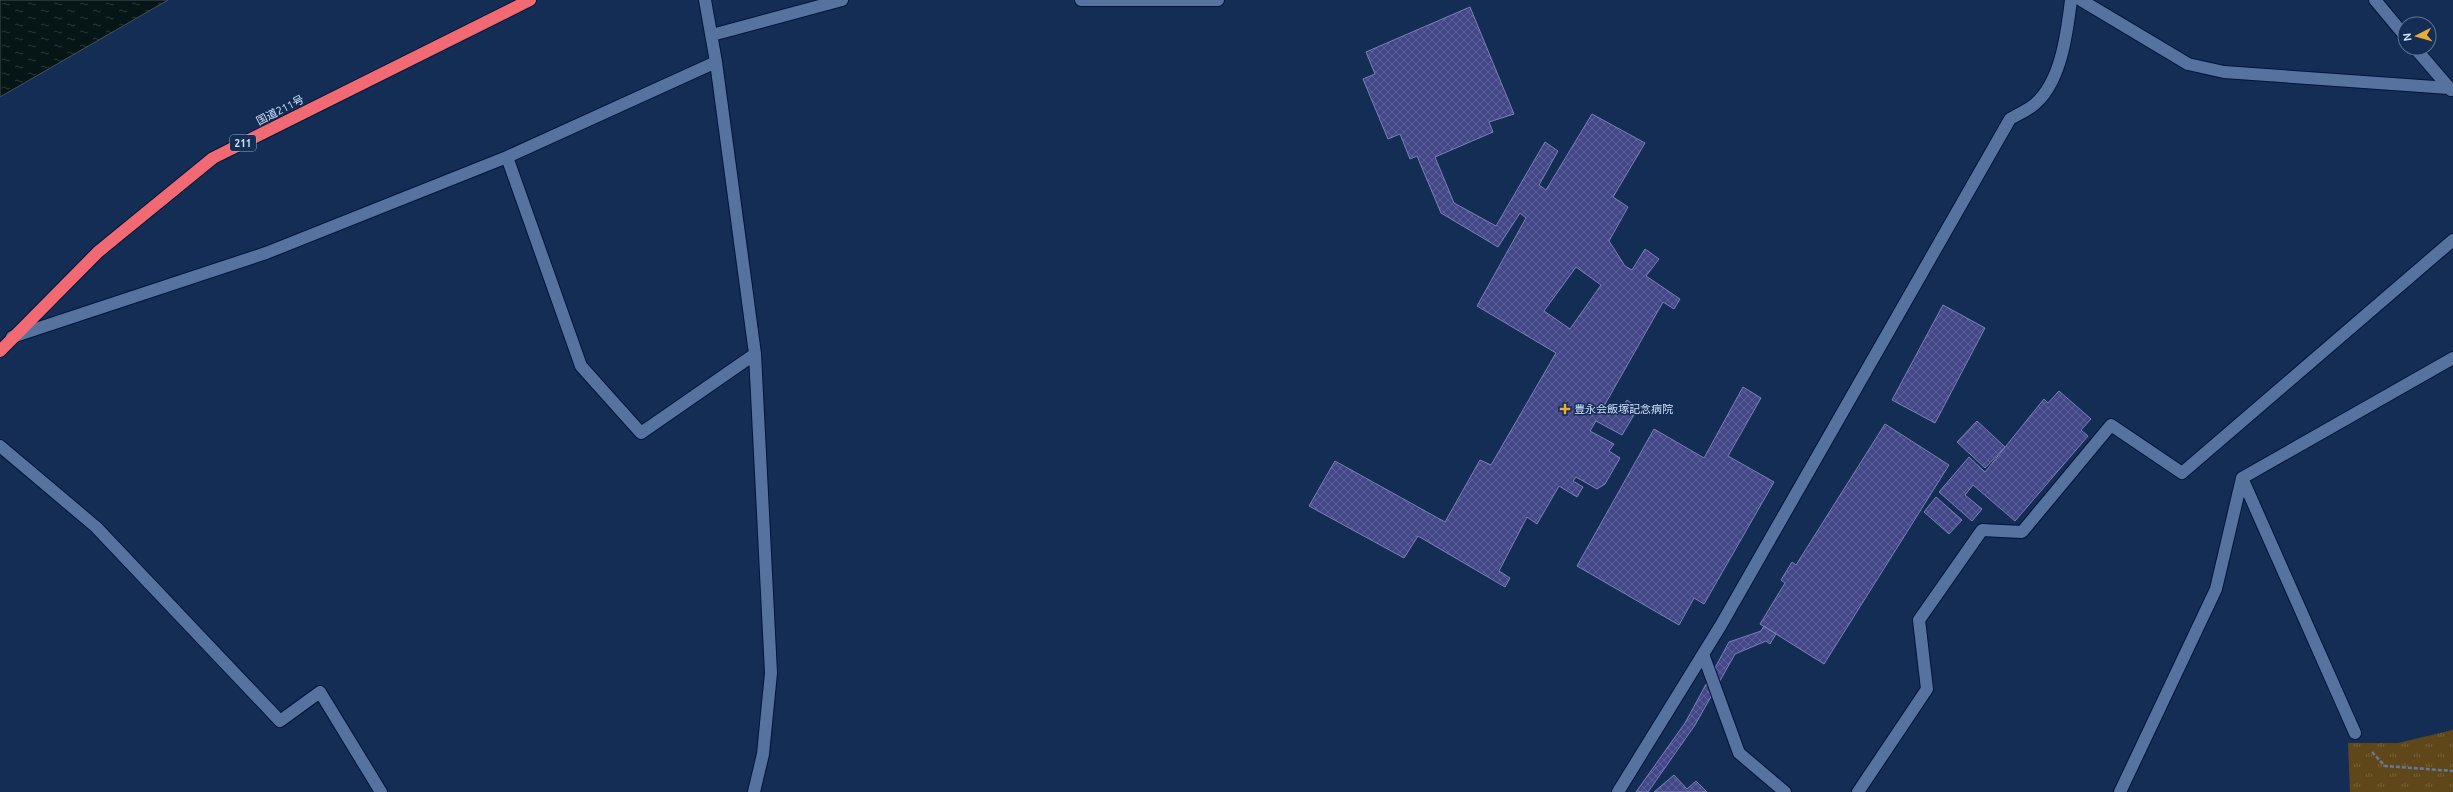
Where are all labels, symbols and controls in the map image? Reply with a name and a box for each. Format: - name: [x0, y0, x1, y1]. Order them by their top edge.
- north arrow: [2397, 16, 2437, 56]
- text: N: [2401, 32, 2413, 42]
- street label: 国道211号: [254, 93, 306, 127]
- road number: 211: [230, 135, 256, 151]
- marker: 豊永会飯塚記念病院: [1559, 403, 1571, 415]
- place label: 豊永会飯塚記念病院: [1574, 403, 1673, 415]

